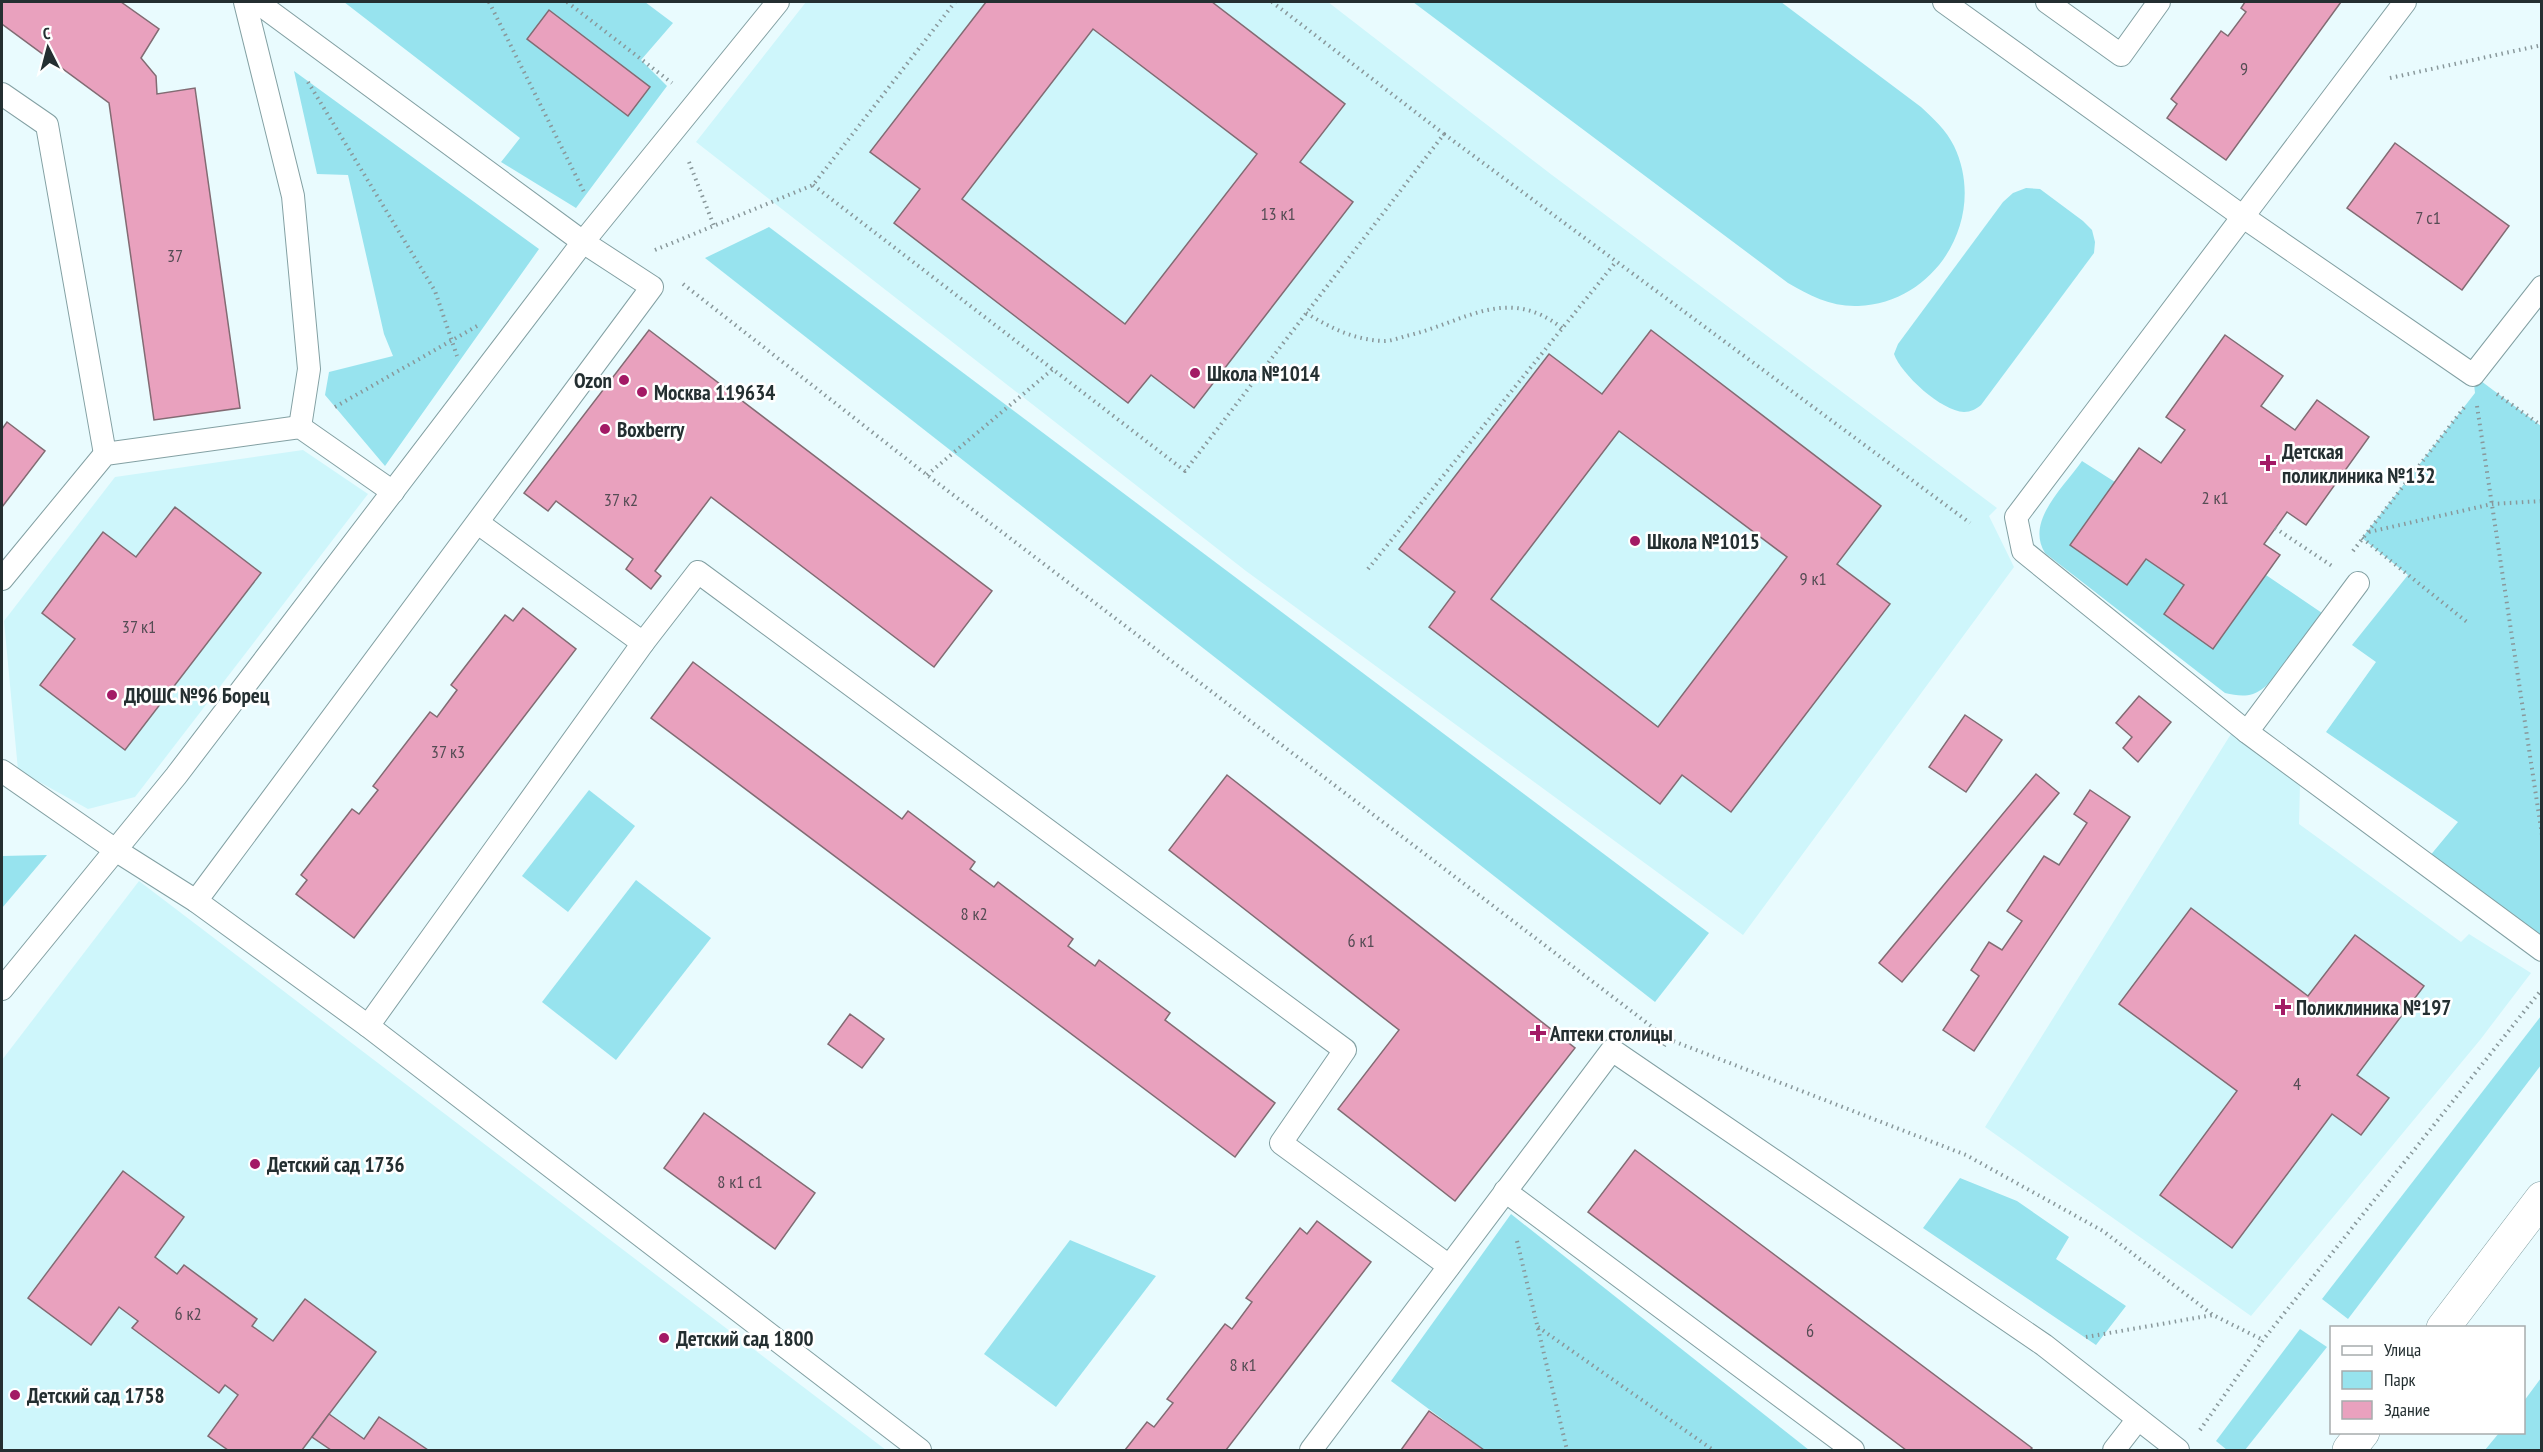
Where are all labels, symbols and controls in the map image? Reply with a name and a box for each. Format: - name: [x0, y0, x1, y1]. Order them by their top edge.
- north arrow: [18, 18, 78, 78]
- text: С: [42, 23, 52, 43]
- house number: 9: [2240, 57, 2248, 80]
- house number: 13 к1: [1260, 202, 1296, 225]
- house number: 7 с1: [2415, 206, 2441, 229]
- house number: 37: [167, 244, 183, 267]
- place label: Школа №1014: [1207, 360, 1320, 387]
- marker: Школа №1014: [1188, 366, 1202, 380]
- place label: Ozon: [574, 367, 612, 394]
- marker: Ozon: [617, 373, 631, 387]
- place label: Москва 119634: [654, 379, 775, 406]
- marker: Москва 119634: [635, 385, 649, 399]
- place label: Boxberry: [617, 416, 685, 443]
- marker: Boxberry: [598, 422, 612, 436]
- place label: Детская поликлиника №132: [2282, 438, 2435, 489]
- marker: Детская поликлиника №132: [2259, 454, 2277, 472]
- house number: 2 к1: [2202, 486, 2228, 509]
- house number: 37 к2: [604, 488, 638, 511]
- place label: Школа №1015: [1647, 528, 1760, 555]
- marker: Школа №1015: [1628, 534, 1642, 548]
- house number: 9 к1: [1800, 567, 1826, 590]
- house number: 37 к1: [122, 615, 156, 638]
- place label: ДЮШС №96 Борец: [124, 682, 270, 709]
- marker: ДЮШС №96 Борец: [105, 688, 119, 702]
- house number: 37 к3: [431, 740, 465, 763]
- house number: 8 к2: [961, 902, 987, 925]
- house number: 6 к1: [1348, 929, 1374, 952]
- place label: Поликлиника №197: [2296, 994, 2451, 1021]
- marker: Поликлиника №197: [2274, 998, 2292, 1016]
- place label: Аптеки столицы: [1549, 1020, 1673, 1047]
- marker: Аптеки столицы: [1531, 1026, 1545, 1040]
- house number: 4: [2293, 1072, 2301, 1095]
- place label: Детский сад 1736: [267, 1151, 405, 1178]
- marker: Детский сад 1736: [248, 1157, 262, 1171]
- house number: 8 к1 с1: [717, 1170, 763, 1193]
- house number: 6 к2: [175, 1302, 201, 1325]
- house number: 6: [1806, 1319, 1814, 1342]
- place label: Детский сад 1800: [676, 1325, 814, 1352]
- legend: [2330, 1326, 2525, 1434]
- marker: Детский сад 1800: [657, 1331, 671, 1345]
- text: Улица: [2384, 1338, 2421, 1361]
- house number: 8 к1: [1230, 1353, 1256, 1376]
- text: Парк: [2384, 1368, 2415, 1391]
- place label: Детский сад 1758: [27, 1382, 165, 1409]
- marker: Детский сад 1758: [8, 1388, 22, 1402]
- text: Здание: [2384, 1398, 2430, 1421]

